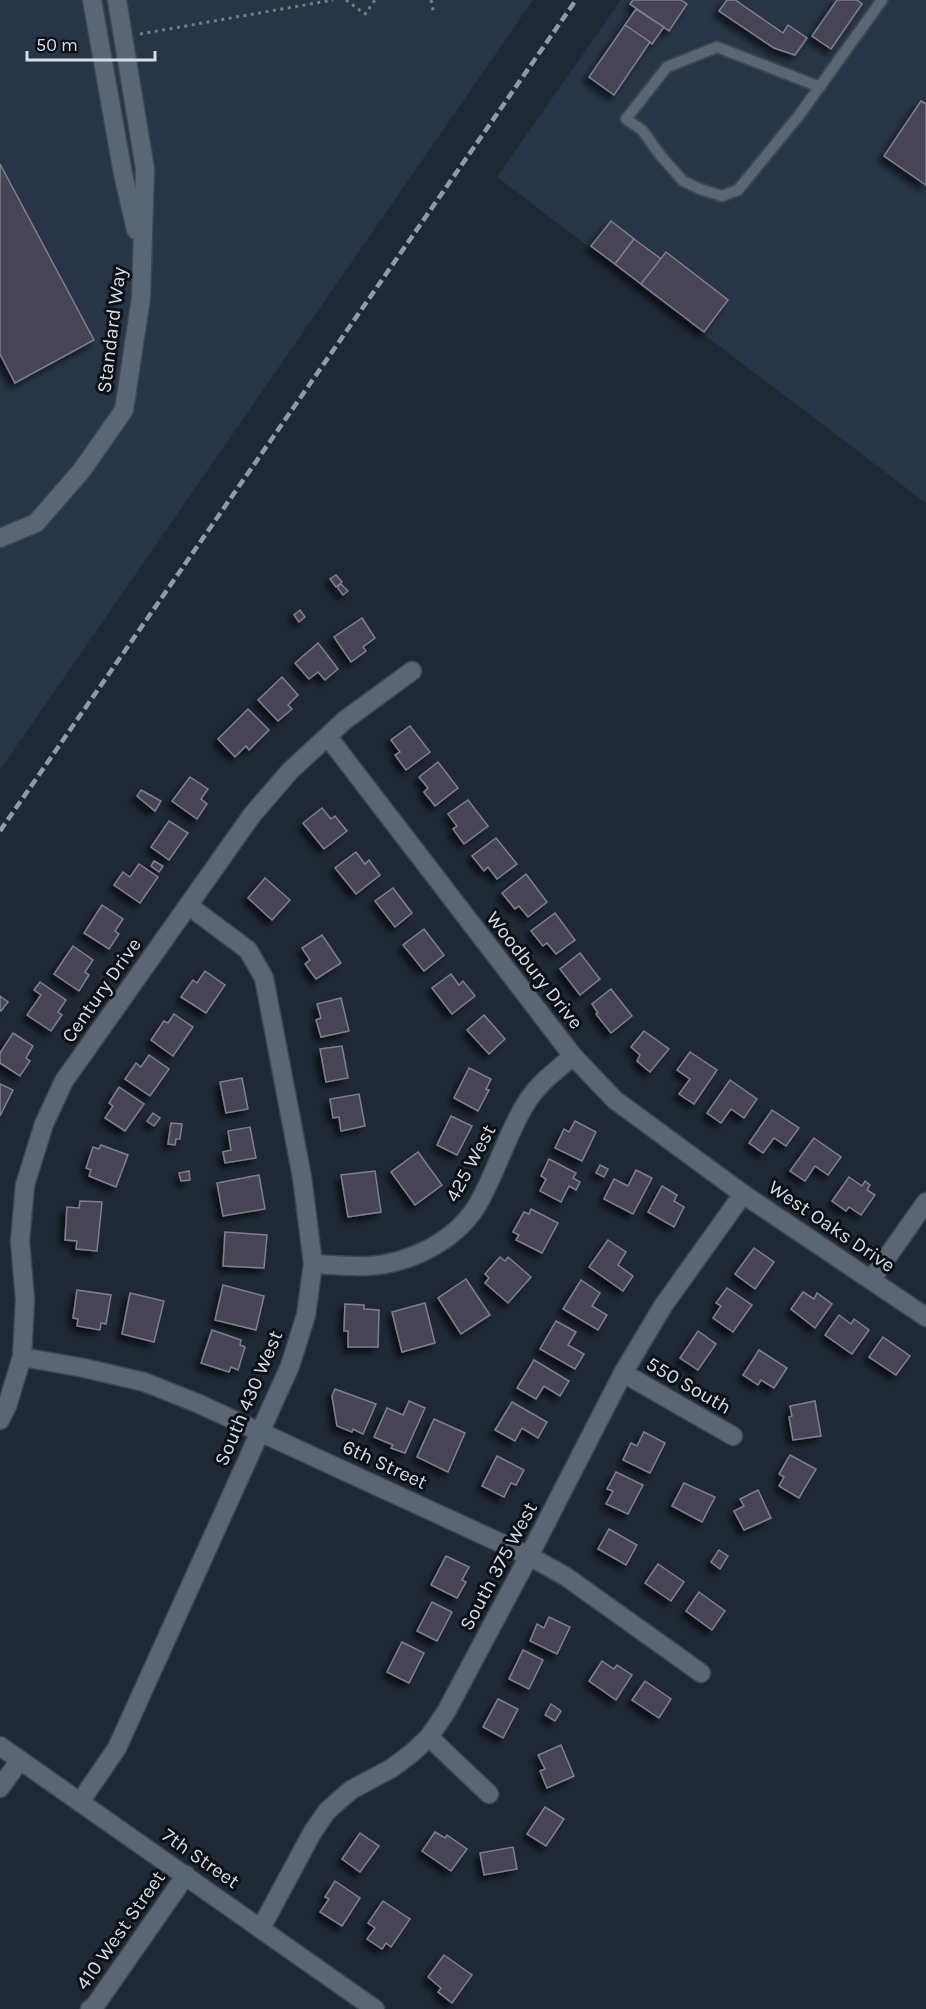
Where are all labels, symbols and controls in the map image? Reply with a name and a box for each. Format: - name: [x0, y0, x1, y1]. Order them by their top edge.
- scale bar: [27, 24, 154, 62]
- text: 50 m: [36, 34, 78, 56]
- street label: Standard Way: [92, 266, 131, 394]
- street label: Woodbury Drive: [482, 907, 588, 1034]
- street label: Century Drive: [57, 934, 146, 1047]
- street label: 425 West: [440, 1120, 501, 1206]
- street label: West Oaks Drive: [764, 1176, 899, 1277]
- street label: South 430 West: [210, 1327, 287, 1469]
- street label: 550 South: [642, 1352, 735, 1419]
- street label: 6th Street: [339, 1435, 431, 1494]
- street label: South 375 West: [455, 1498, 542, 1634]
- street label: 7th Street: [158, 1824, 244, 1894]
- street label: 410 West Street: [71, 1866, 170, 1994]

